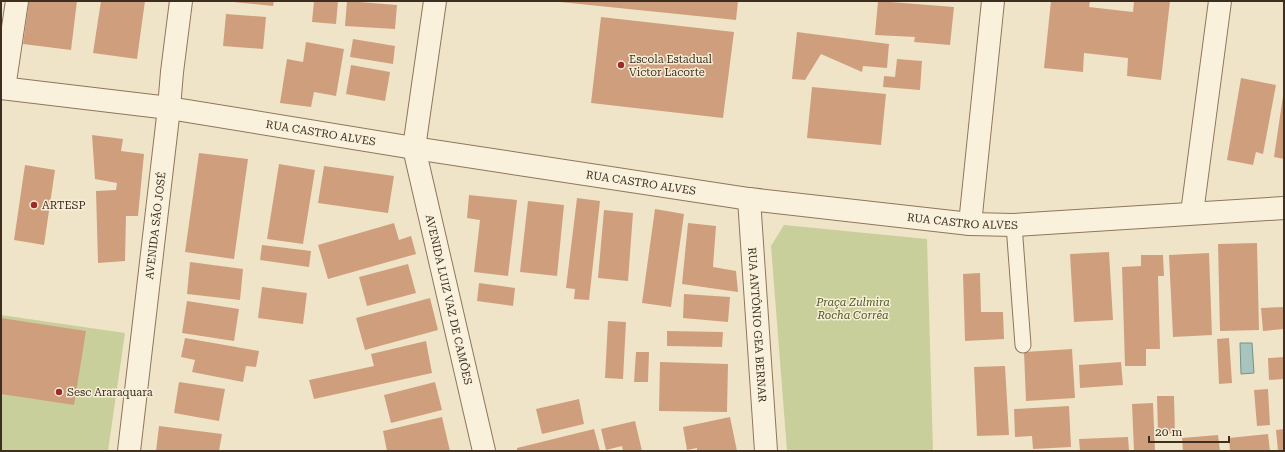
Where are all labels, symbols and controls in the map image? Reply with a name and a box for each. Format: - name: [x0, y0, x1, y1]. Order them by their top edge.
- place label: Escola Estadual Victor Lacorte: [629, 53, 713, 79]
- marker: Escola Estadual Victor Lacorte: [616, 60, 626, 70]
- street label: RUA CASTRO ALVES: [265, 117, 377, 148]
- street label: RUA CASTRO ALVES: [585, 168, 697, 197]
- street label: AVENIDA SÃO JOSÉ: [143, 171, 168, 280]
- place label: ARTESP: [42, 199, 86, 212]
- marker: ARTESP: [29, 200, 39, 210]
- street label: RUA CASTRO ALVES: [906, 210, 1018, 232]
- street label: AVENIDA LUIZ VAZ DE CAMÕES: [423, 213, 475, 386]
- street label: RUA ANTÔNIO GEA BERNAR: [746, 247, 769, 403]
- park label: Praça Zulmira Rocha Corrêa: [815, 296, 890, 322]
- place label: Sesc Araraquara: [67, 386, 153, 399]
- marker: Sesc Araraquara: [54, 387, 64, 397]
- scale bar: [1149, 418, 1229, 444]
- text: 20 m: [1155, 425, 1182, 439]

